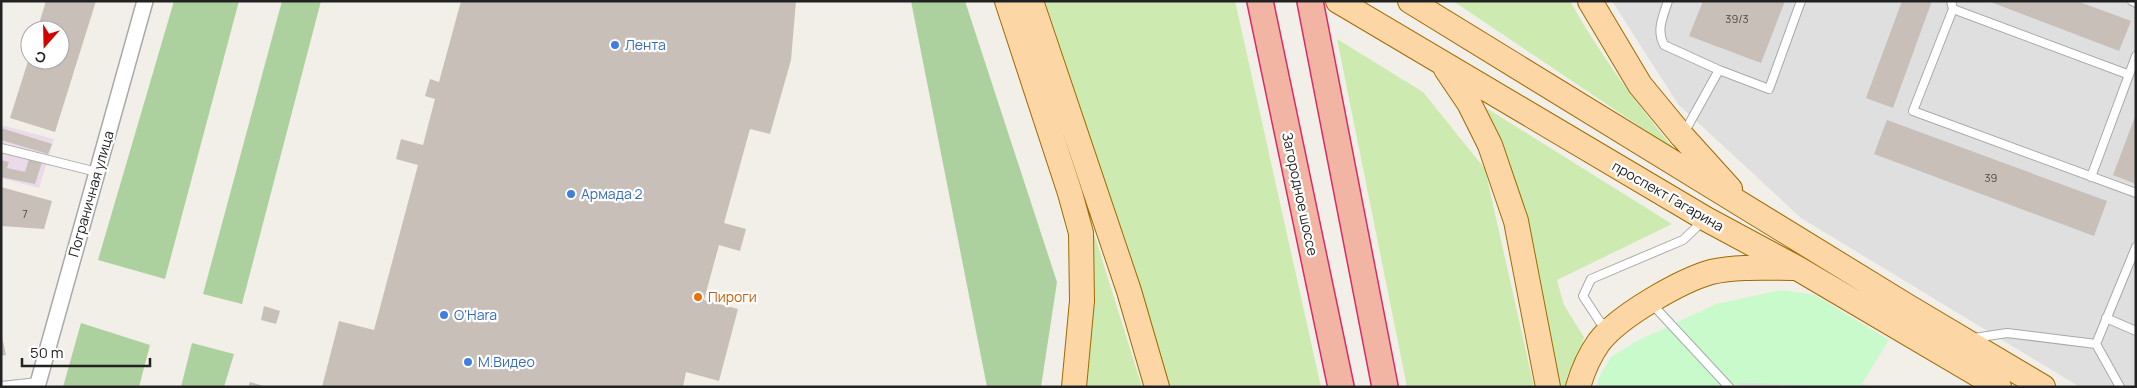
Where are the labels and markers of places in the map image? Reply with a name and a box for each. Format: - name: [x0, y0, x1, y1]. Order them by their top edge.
- place label: Лента: [625, 35, 666, 54]
- marker: Лента: [609, 39, 621, 51]
- place label: Армада 2: [581, 184, 643, 203]
- marker: Армада 2: [565, 188, 577, 200]
- place label: Пироги: [708, 287, 757, 306]
- marker: Пироги: [692, 291, 704, 303]
- place label: O'Hara: [454, 305, 497, 324]
- marker: O'Hara: [438, 309, 450, 321]
- place label: М.Видео: [478, 352, 535, 371]
- marker: М.Видео: [462, 356, 474, 368]

